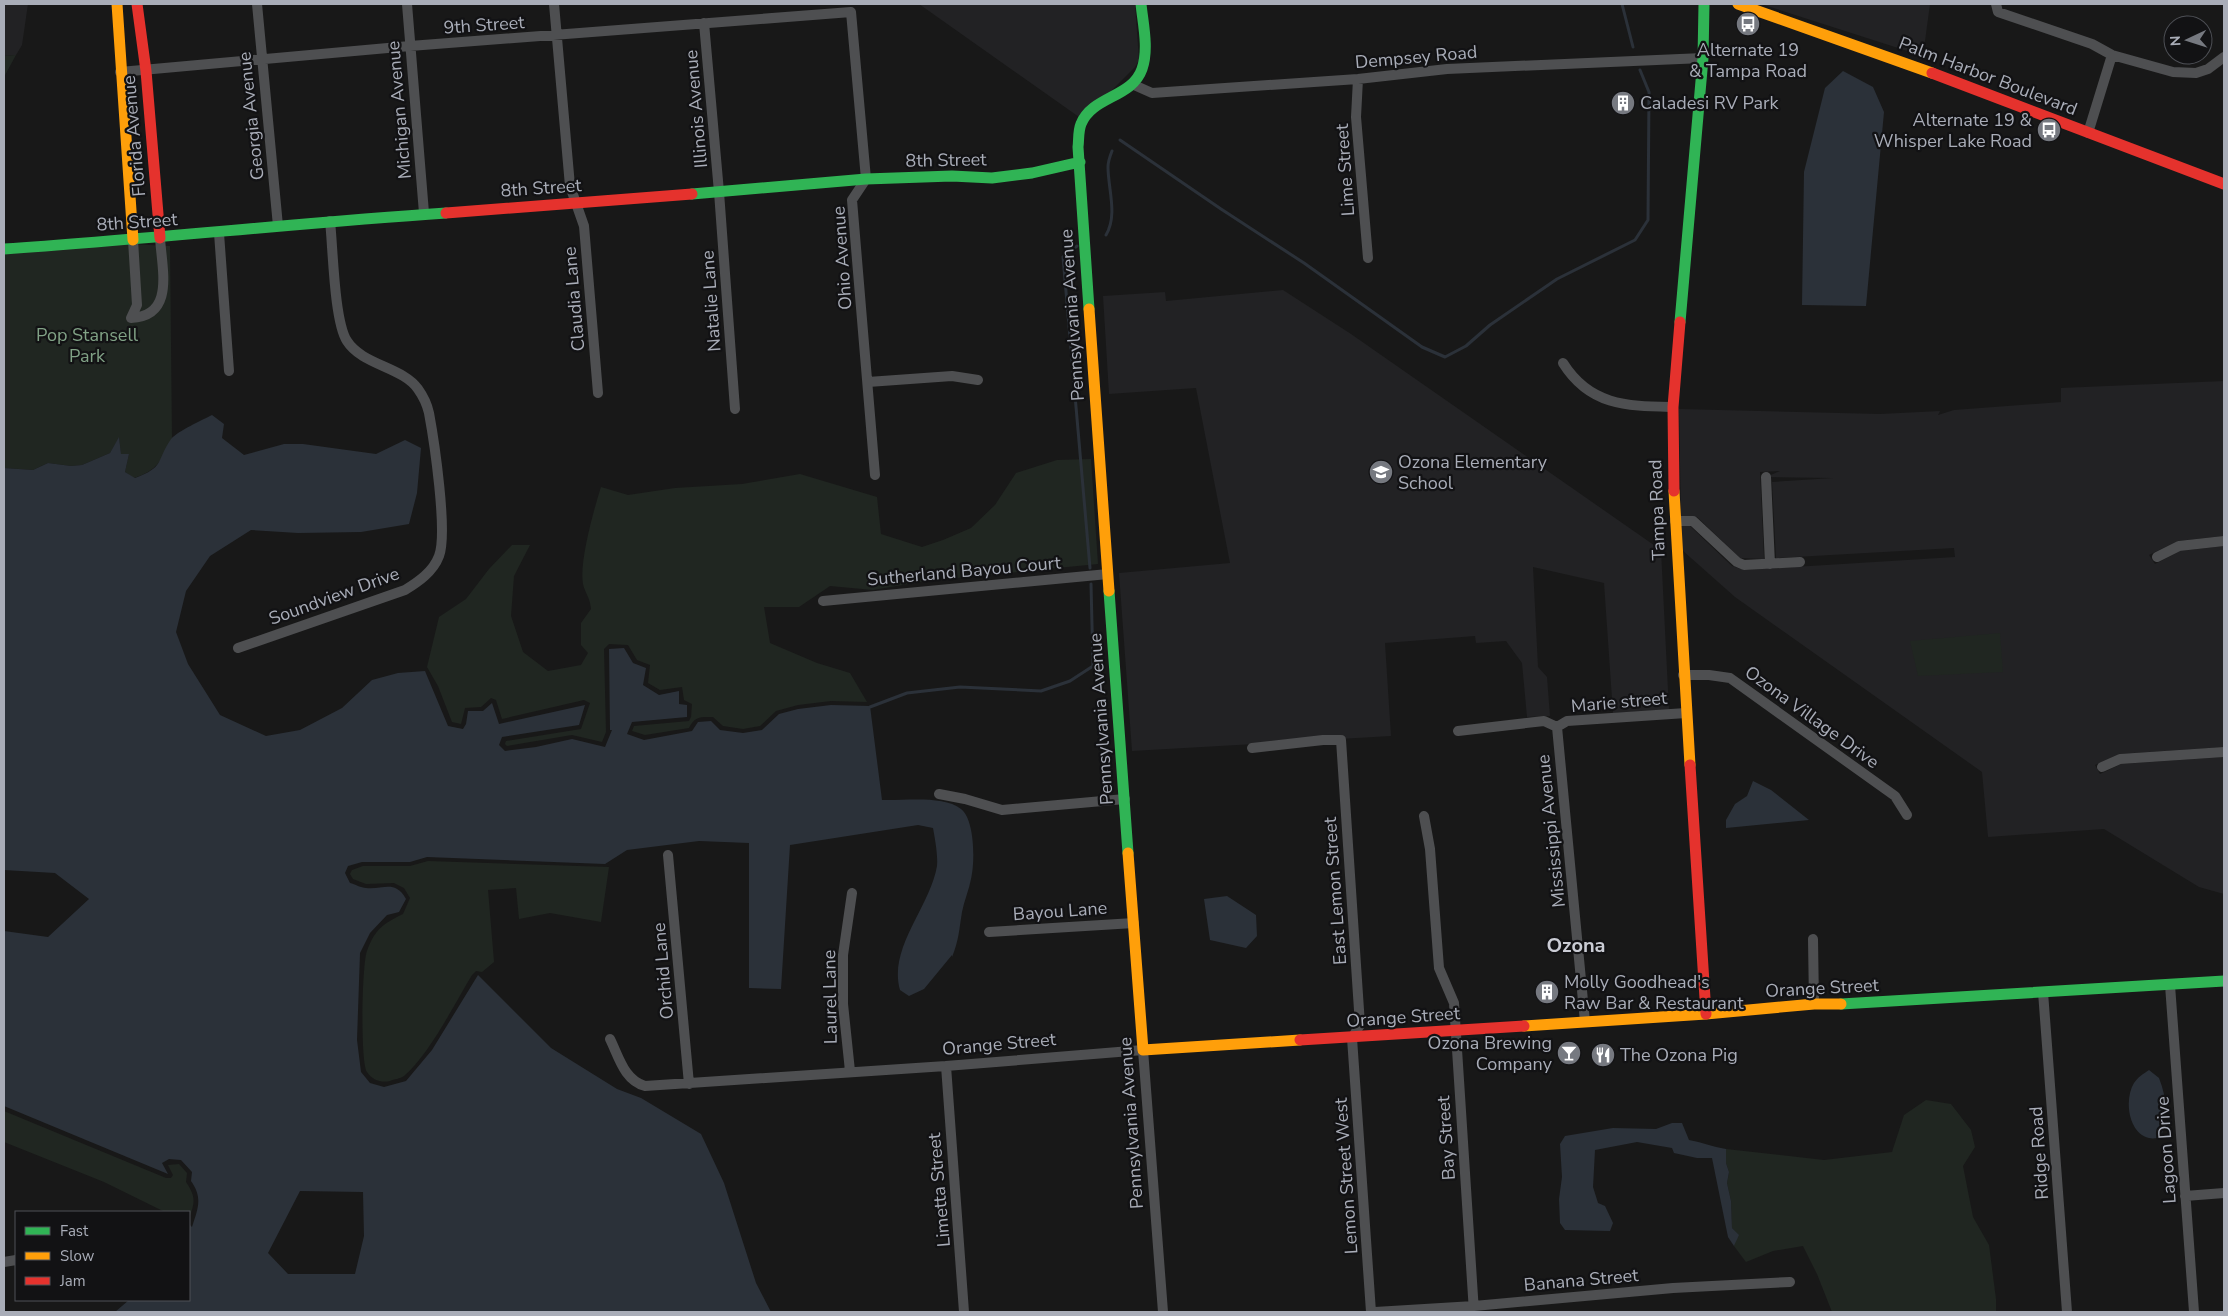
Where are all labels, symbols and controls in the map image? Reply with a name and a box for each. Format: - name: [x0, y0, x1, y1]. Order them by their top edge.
- street label: 9th Street: [443, 10, 526, 40]
- bus stop icon: Alternate 19 & Tampa Road: [1735, 11, 1761, 37]
- north arrow: [2163, 15, 2213, 65]
- street label: Palm Harbor Boulevard: [1895, 31, 2081, 121]
- text: N: [2166, 35, 2185, 47]
- place label: Alternate 19 & Tampa Road: [1689, 38, 1807, 83]
- street label: Michigan Avenue: [381, 40, 417, 180]
- street label: Dempsey Road: [1354, 40, 1478, 74]
- street label: Illinois Avenue: [679, 49, 713, 169]
- street label: Georgia Avenue: [232, 51, 270, 181]
- street label: Florida Avenue: [117, 74, 151, 198]
- building icon: Caladesi RV Park: [1610, 90, 1636, 116]
- place label: Caladesi RV Park: [1640, 91, 1780, 115]
- place label: Alternate 19 & Whisper Lake Road: [1874, 108, 2033, 153]
- bus stop icon: Alternate 19 & Whisper Lake Road: [2036, 117, 2062, 143]
- street label: Lime Street: [1330, 122, 1360, 217]
- street label: 8th Street: [905, 147, 987, 173]
- street label: 8th Street: [500, 173, 583, 203]
- street label: Ohio Avenue: [826, 205, 858, 311]
- street label: 8th Street: [96, 207, 179, 237]
- street label: Pennsylvania Avenue: [1054, 228, 1090, 402]
- street label: Claudia Lane: [557, 246, 591, 352]
- street label: Natalie Lane: [695, 250, 727, 352]
- park label: Pop Stansell Park: [36, 323, 139, 368]
- place label: Ozona Elementary School: [1398, 450, 1548, 495]
- school or university icon: Ozona Elementary School: [1368, 459, 1394, 485]
- street label: Tampa Road: [1643, 459, 1671, 561]
- street label: Sutherland Bayou Court: [866, 551, 1062, 591]
- street label: Soundview Drive: [265, 561, 403, 631]
- street label: Pennsylvania Avenue: [1083, 632, 1119, 806]
- street label: Ozona Village Drive: [1740, 660, 1884, 774]
- street label: Marie street: [1570, 686, 1669, 718]
- street label: Mississippi Avenue: [1531, 753, 1571, 909]
- street label: East Lemon Street: [1318, 816, 1352, 966]
- street label: Bayou Lane: [1012, 896, 1108, 926]
- street label: Orchid Lane: [647, 922, 679, 1020]
- district label: Ozona: [1546, 932, 1606, 959]
- street label: Laurel Lane: [817, 950, 843, 1044]
- place label: Molly Goodhead's Raw Bar & Restaurant: [1564, 970, 1744, 1015]
- street label: Orange Street: [1765, 973, 1880, 1003]
- building icon: Molly Goodhead's Raw Bar & Restaurant: [1534, 979, 1560, 1005]
- street label: Orange Street: [1345, 1001, 1461, 1033]
- street label: Orange Street: [941, 1027, 1057, 1061]
- place label: Ozona Brewing Company: [1428, 1031, 1553, 1076]
- street label: Pennsylvania Avenue: [1113, 1036, 1149, 1210]
- bar icon: Ozona Brewing Company: [1556, 1040, 1582, 1066]
- restaurant icon: The Ozona Pig: [1590, 1042, 1616, 1068]
- place label: The Ozona Pig: [1620, 1043, 1738, 1067]
- street label: Bay Street: [1431, 1094, 1461, 1181]
- street label: Lemon Street West: [1329, 1096, 1363, 1255]
- street label: Lagoon Drive: [2150, 1096, 2182, 1204]
- street label: Ridge Road: [2024, 1106, 2054, 1200]
- street label: Limetta Street: [922, 1131, 956, 1248]
- legend: [15, 1211, 190, 1301]
- text: Fast: [60, 1221, 89, 1241]
- text: Slow: [60, 1246, 95, 1266]
- street label: Banana Street: [1523, 1263, 1640, 1297]
- text: Jam: [59, 1271, 86, 1291]

